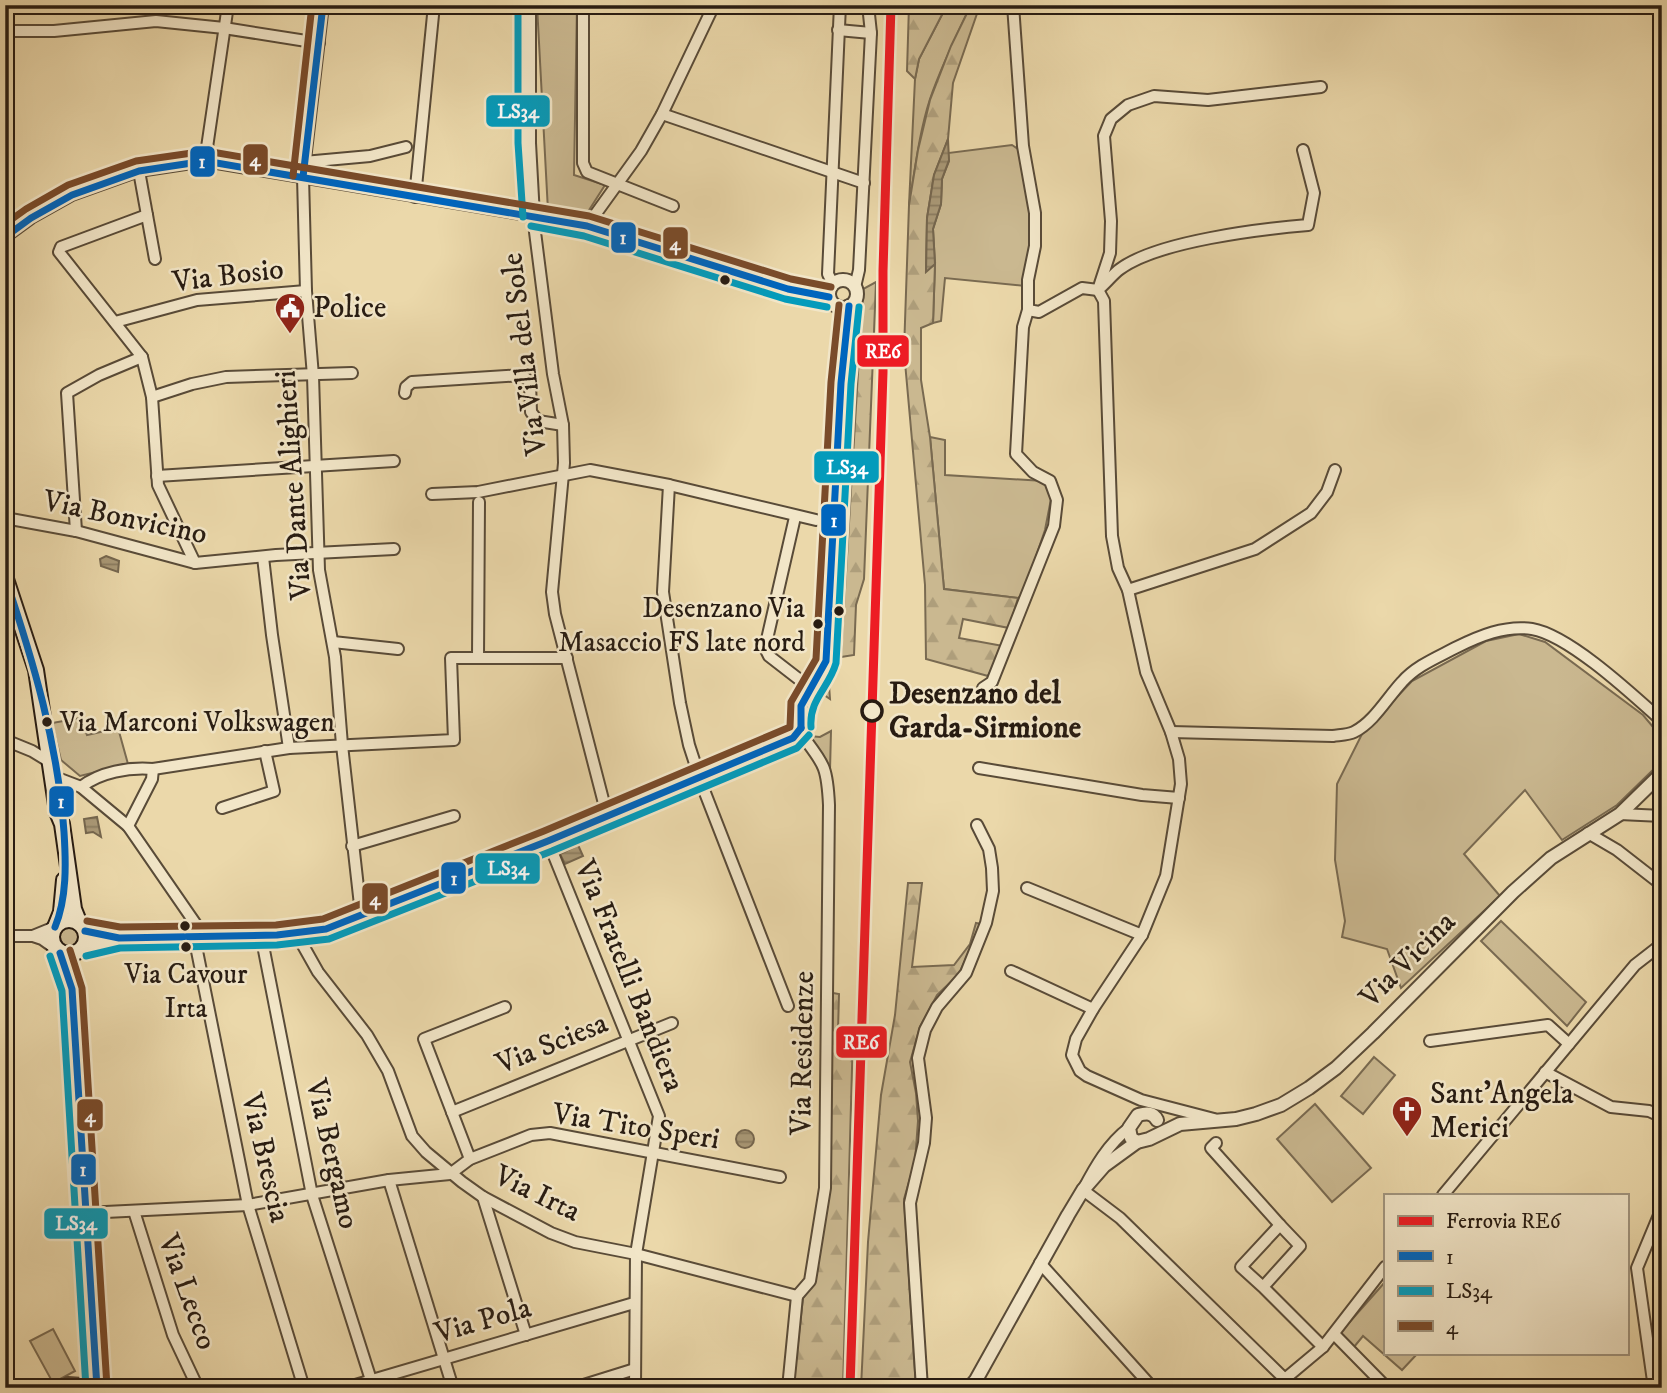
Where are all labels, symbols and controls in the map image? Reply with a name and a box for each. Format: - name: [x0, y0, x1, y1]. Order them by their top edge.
- line badge: LS34: [485, 94, 551, 128]
- text: LS34: [497, 101, 540, 124]
- line badge: 4: [242, 143, 269, 176]
- line badge: 1: [189, 145, 216, 178]
- text: 4: [250, 149, 262, 172]
- text: 1: [199, 151, 206, 174]
- line badge: 1: [610, 221, 637, 254]
- line badge: 4: [662, 226, 689, 260]
- text: 1: [620, 227, 627, 250]
- text: 4: [670, 233, 682, 256]
- street label: Via Bosio: [169, 251, 286, 301]
- street label: Via Villa del Sole: [494, 251, 556, 458]
- unlabelled marker: [718, 273, 732, 287]
- place label: Police: [313, 290, 386, 327]
- public building icon: Police: [273, 291, 307, 335]
- line badge: RE6: [856, 334, 910, 368]
- text: RE6: [865, 341, 902, 364]
- street label: Via Dante Alighieri: [268, 369, 321, 602]
- line badge: LS34: [813, 450, 880, 484]
- text: LS34: [826, 457, 869, 480]
- street label: Via Bonvicino: [39, 482, 210, 553]
- line badge: 1: [820, 503, 847, 537]
- text: 1: [831, 510, 838, 533]
- place label: Desenzano Via Masaccio FS late nord: [558, 591, 805, 660]
- unlabelled marker: [832, 604, 846, 618]
- marker: Desenzano Via Masaccio FS late nord: [811, 617, 825, 631]
- place label: Desenzano del Garda-Sirmione: [889, 676, 1082, 747]
- marker: Desenzano del Garda-Sirmione: [861, 700, 883, 722]
- place label: Via Marconi Volkswagen: [59, 705, 335, 740]
- marker: Via Marconi Volkswagen: [40, 715, 54, 729]
- line badge: 1: [48, 785, 75, 818]
- text: 1: [58, 791, 65, 814]
- line badge: LS34: [474, 852, 541, 885]
- street label: Via Fratelli Bandiera: [565, 854, 693, 1098]
- text: LS34: [487, 858, 530, 881]
- line badge: 1: [440, 861, 467, 895]
- text: 1: [451, 868, 458, 891]
- line badge: 4: [361, 882, 389, 915]
- text: 4: [370, 888, 382, 911]
- street label: Via Vicina: [1351, 904, 1464, 1017]
- unlabelled marker: [178, 919, 192, 933]
- marker: Via Cavour Irta: [179, 940, 193, 954]
- place label: Via Cavour Irta: [124, 957, 248, 1026]
- street label: Via Residenze: [783, 971, 823, 1136]
- street label: Via Sciesa: [490, 1005, 614, 1083]
- line badge: RE6: [835, 1025, 888, 1059]
- text: RE6: [843, 1032, 880, 1055]
- street label: Via Bergamo: [297, 1075, 367, 1233]
- place label: Sant'Angela Merici: [1430, 1076, 1574, 1147]
- street label: Via Brescia: [232, 1089, 298, 1226]
- church icon: Sant'Angela Merici: [1390, 1094, 1424, 1138]
- street label: Via Tito Speri: [549, 1095, 722, 1158]
- line badge: 4: [76, 1098, 104, 1132]
- text: 4: [85, 1105, 97, 1128]
- line badge: 1: [70, 1153, 97, 1186]
- street label: Via Irta: [487, 1157, 586, 1231]
- text: 1: [80, 1159, 87, 1182]
- legend: [1384, 1194, 1628, 1354]
- line badge: LS34: [43, 1207, 109, 1240]
- text: Ferrovia RE6: [1446, 1209, 1562, 1235]
- text: LS34: [55, 1213, 98, 1236]
- street label: Via Lecco: [149, 1228, 225, 1355]
- text: 1: [1446, 1245, 1454, 1271]
- text: LS34: [1446, 1279, 1493, 1305]
- street label: Via Pola: [429, 1290, 536, 1353]
- text: 4: [1446, 1315, 1459, 1341]

